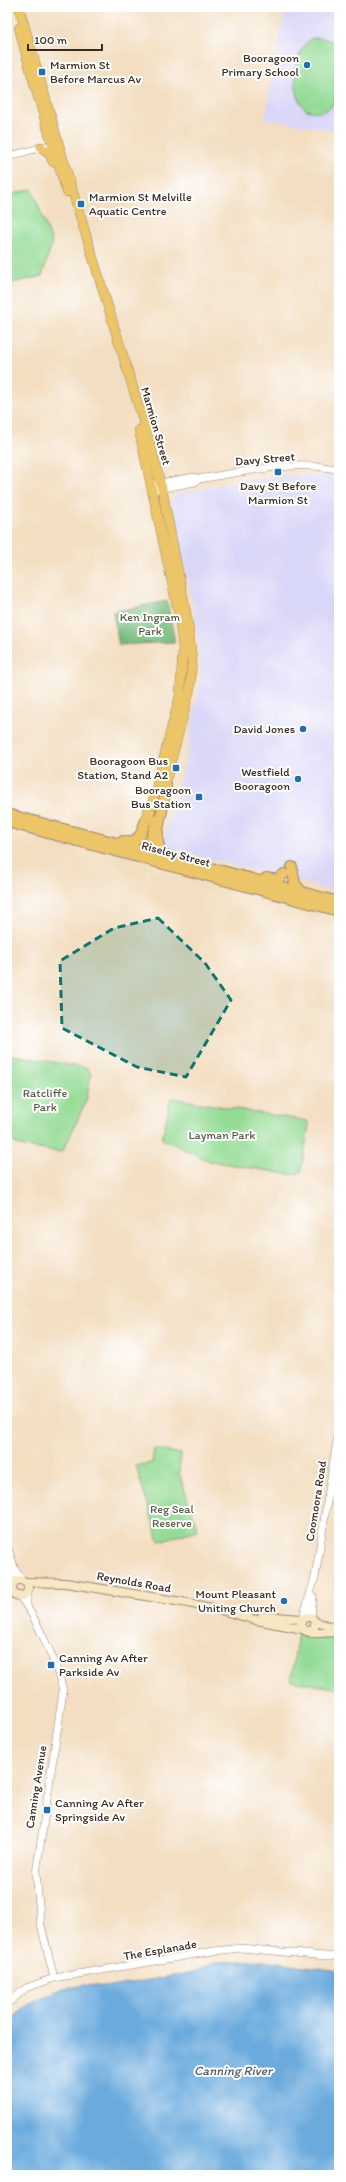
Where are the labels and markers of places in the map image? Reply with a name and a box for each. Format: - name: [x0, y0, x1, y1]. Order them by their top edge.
- place label: Booragoon Primary School: [221, 51, 300, 79]
- place label: Marmion St Before Marcus Av: [50, 58, 141, 86]
- marker: Booragoon Primary School: [302, 60, 312, 70]
- marker: Marmion St Before Marcus Av: [37, 67, 47, 77]
- place label: Marmion St Melville Aquatic Centre: [89, 190, 192, 218]
- marker: Marmion St Melville Aquatic Centre: [76, 199, 86, 209]
- marker: Davy St Before Marmion St: [273, 467, 283, 477]
- place label: Davy St Before Marmion St: [240, 479, 316, 507]
- place label: David Jones: [234, 722, 295, 736]
- marker: David Jones: [298, 724, 308, 734]
- place label: Booragoon Bus Station, Stand A2: [77, 754, 169, 782]
- marker: Booragoon Bus Station, Stand A2: [171, 763, 181, 773]
- place label: Westfield Booragoon: [234, 765, 290, 793]
- marker: Westfield Booragoon: [293, 774, 303, 784]
- place label: Booragoon Bus Station: [131, 783, 191, 811]
- marker: Booragoon Bus Station: [194, 792, 204, 802]
- place label: Mount Pleasant Uniting Church: [195, 1587, 276, 1615]
- marker: Mount Pleasant Uniting Church: [279, 1596, 289, 1606]
- place label: Canning Av After Parkside Av: [59, 1651, 148, 1679]
- marker: Canning Av After Parkside Av: [46, 1660, 56, 1670]
- place label: Canning Av After Springside Av: [55, 1796, 144, 1824]
- marker: Canning Av After Springside Av: [42, 1805, 52, 1815]

